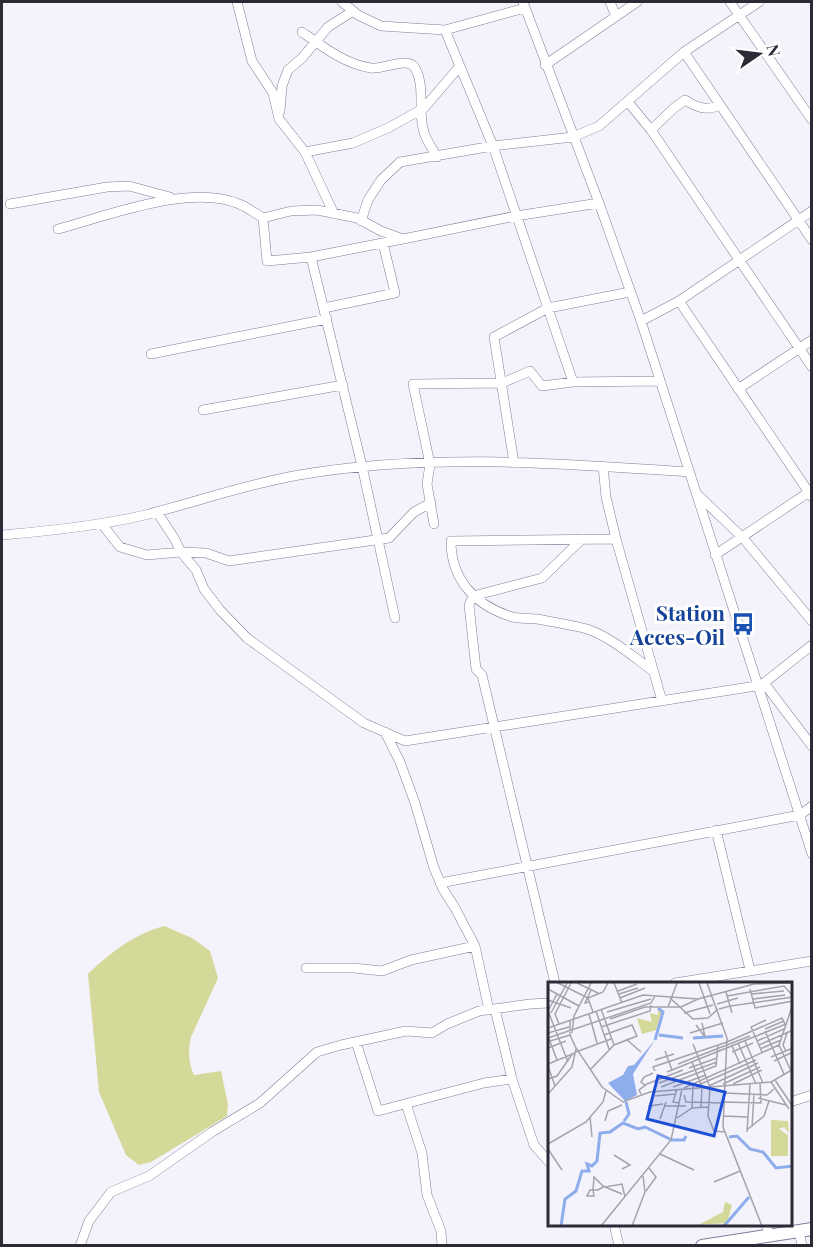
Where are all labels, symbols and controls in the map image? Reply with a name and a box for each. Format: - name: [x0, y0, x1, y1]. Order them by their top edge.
- north arrow: [729, 24, 789, 84]
- text: N: [762, 42, 786, 59]
- place label: Station Acces-Oil: [629, 598, 725, 650]
- bus stop icon: Station Acces-Oil: [730, 611, 756, 637]
- inset map: [548, 982, 792, 1226]

